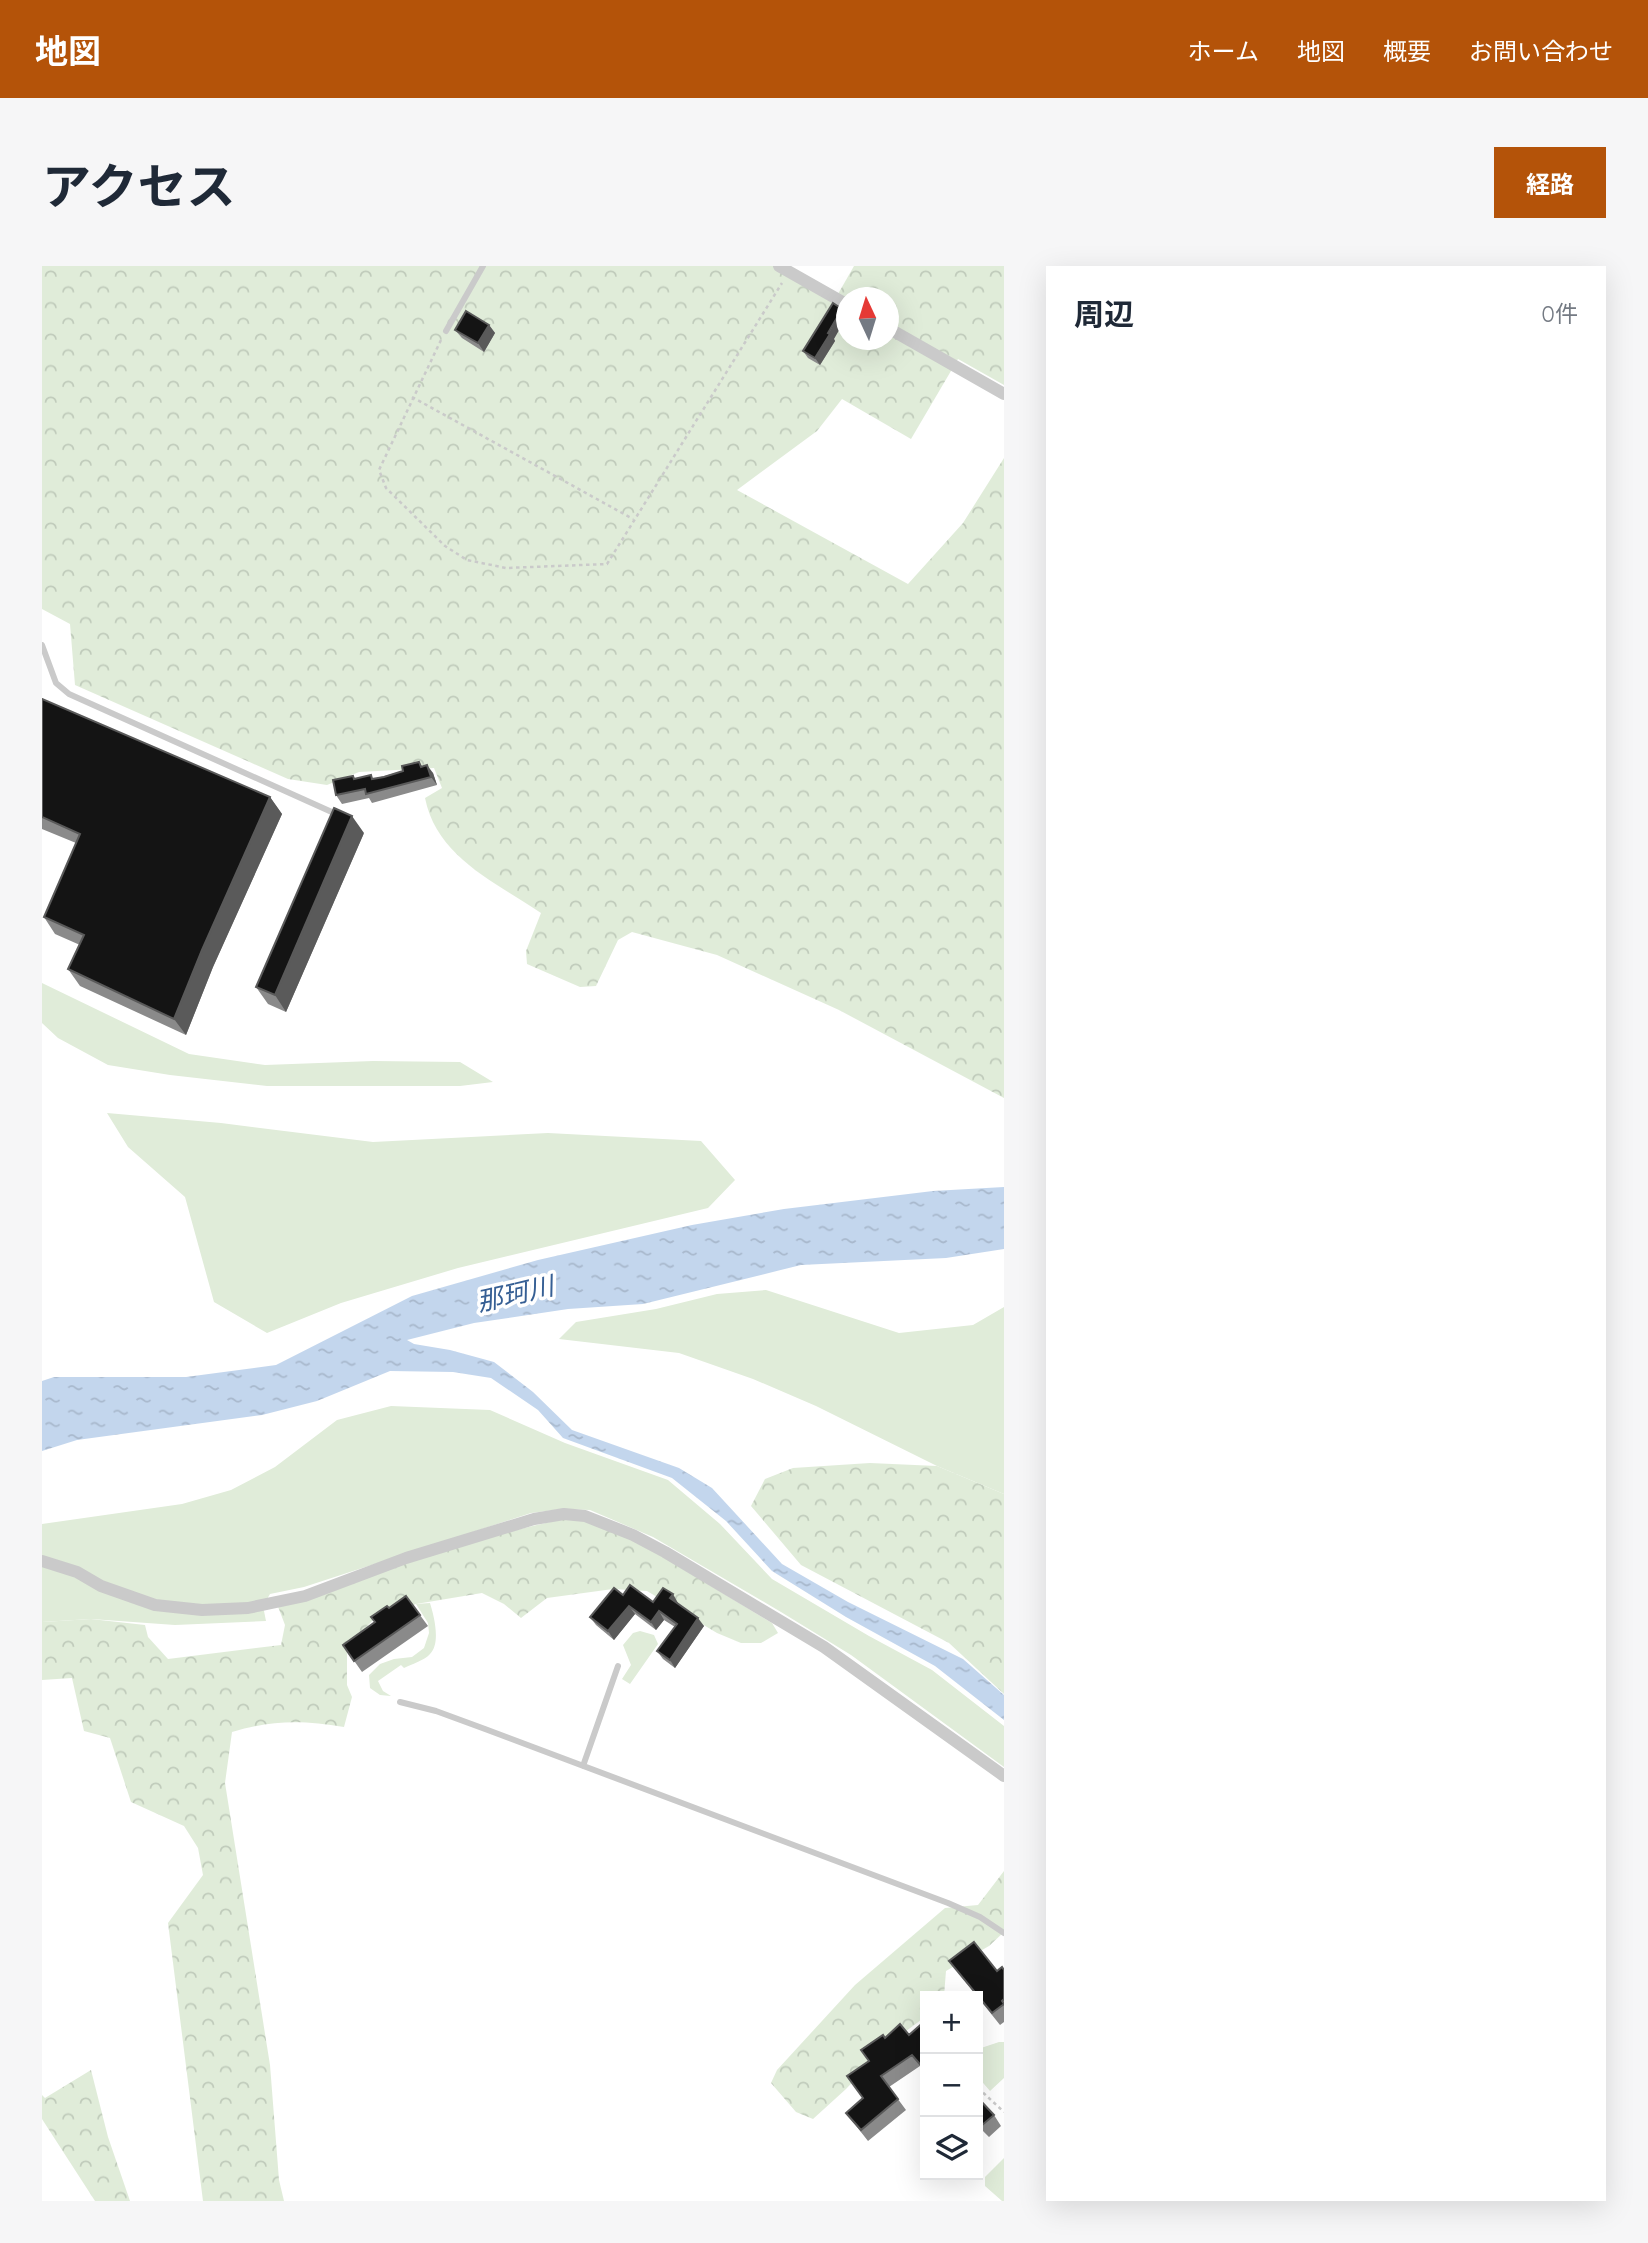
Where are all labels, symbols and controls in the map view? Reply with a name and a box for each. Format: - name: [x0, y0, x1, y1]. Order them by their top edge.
- text: 地図: [35, 30, 101, 71]
- text: ホーム: [1188, 36, 1259, 66]
- text: 地図: [1297, 36, 1345, 66]
- text: 概要: [1383, 36, 1431, 66]
- text: お問い合わせ: [1469, 36, 1613, 66]
- button: 経路: [1494, 147, 1606, 218]
- text: アクセス: [42, 155, 236, 216]
- north arrow: [836, 287, 899, 350]
- text: 周辺: [1074, 295, 1134, 333]
- text: 0件: [1541, 299, 1578, 328]
- water label: 那珂川: [473, 1268, 560, 1318]
- map controls: [920, 1991, 983, 2180]
- button: +: [920, 1991, 983, 2054]
- button: −: [920, 2054, 983, 2117]
- button: layers: [920, 2117, 983, 2180]

